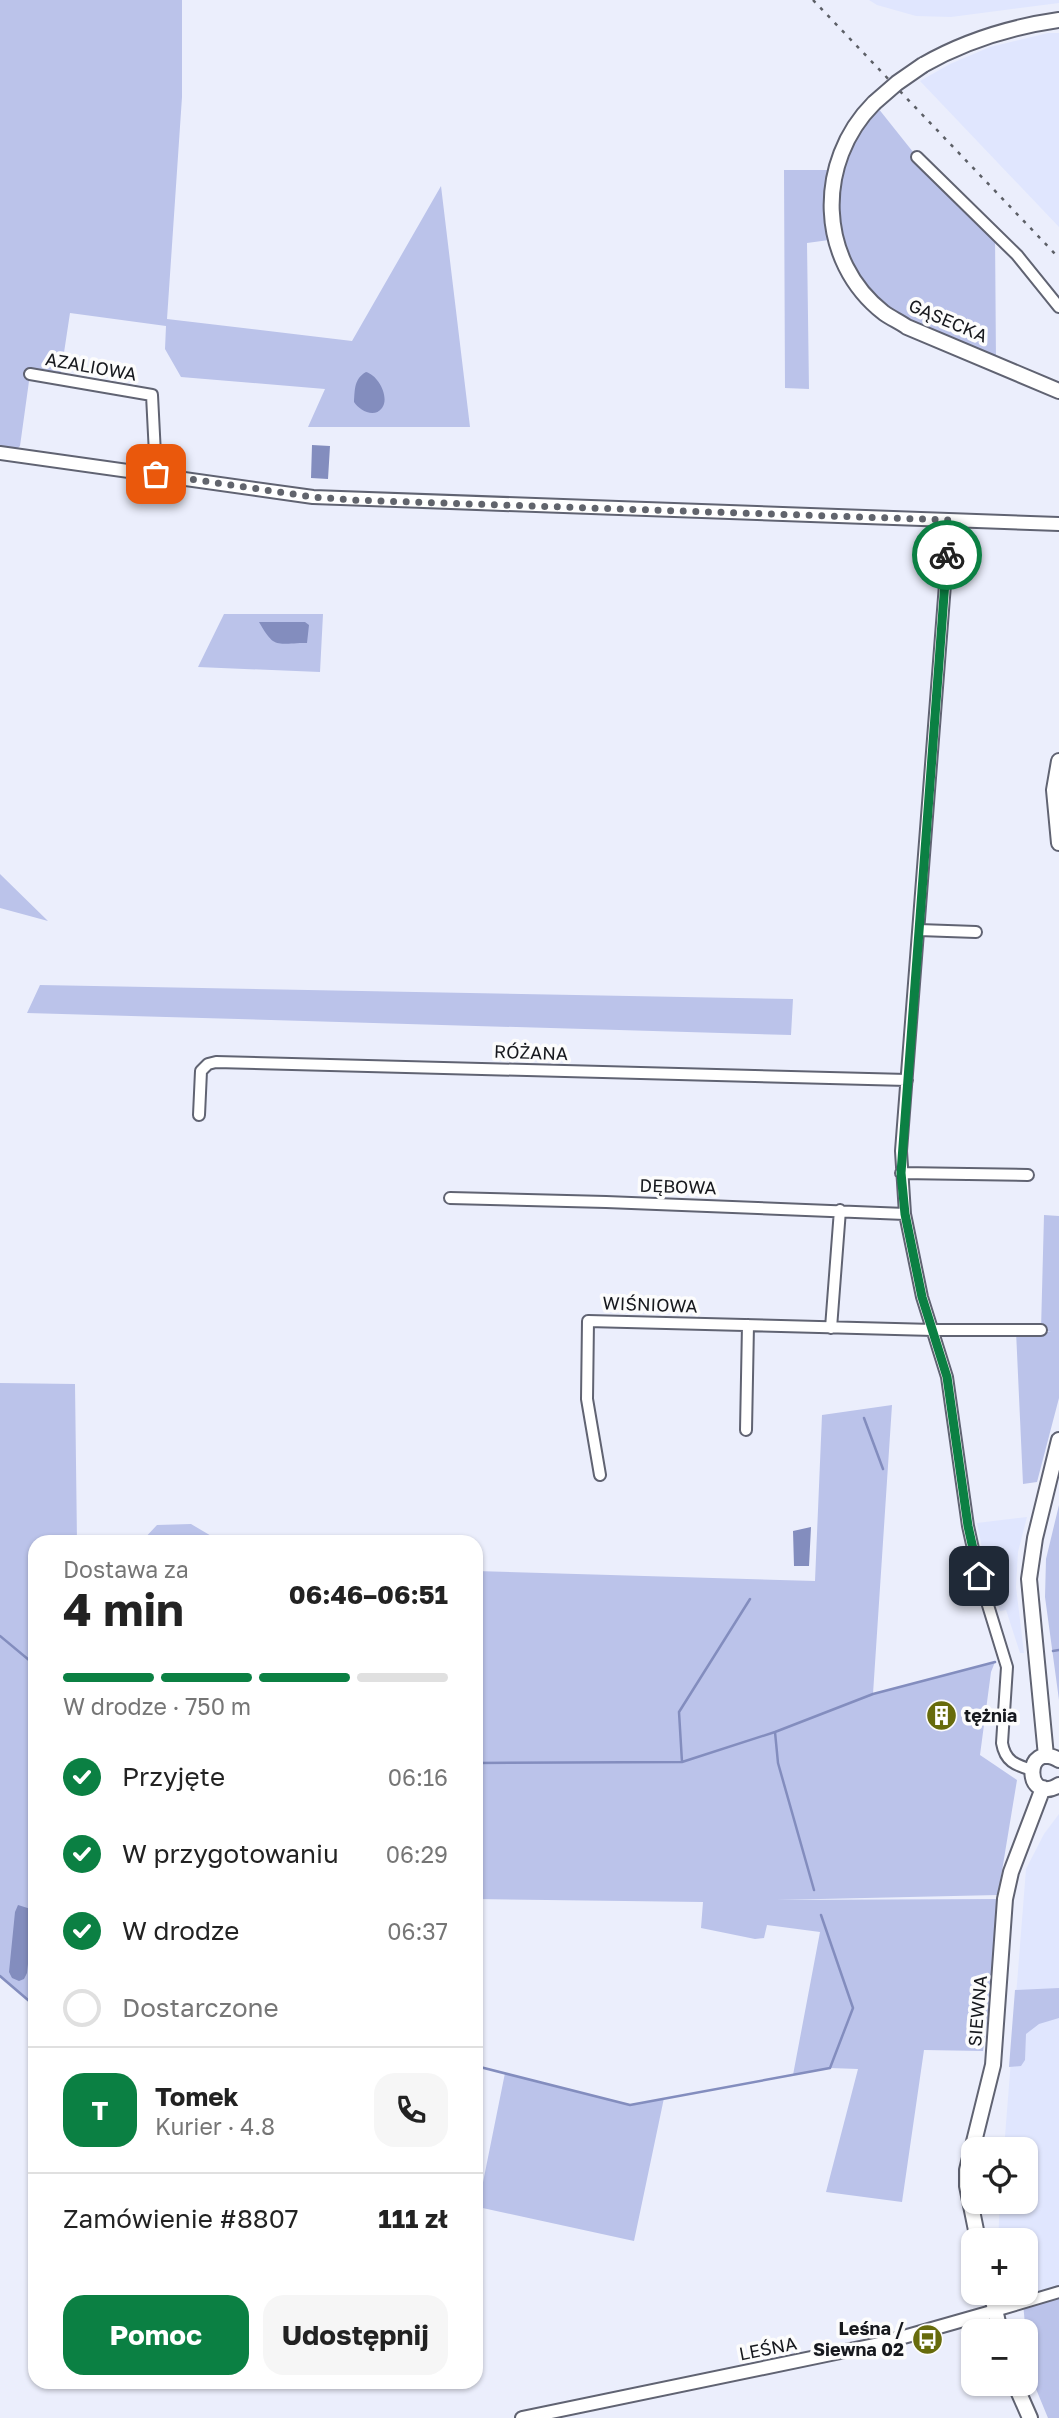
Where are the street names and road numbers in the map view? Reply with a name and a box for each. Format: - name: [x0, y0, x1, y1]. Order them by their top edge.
- street label: GĄSECKA: [906, 294, 991, 347]
- street label: AZALIOWA: [44, 347, 139, 385]
- street label: RÓŻANA: [494, 1040, 568, 1064]
- street label: DĘBOWA: [639, 1174, 717, 1198]
- street label: WIŚNIOWA: [602, 1291, 698, 1317]
- street label: SIEWNA: [963, 1975, 991, 2047]
- street label: LEŚNA: [737, 2332, 799, 2364]

